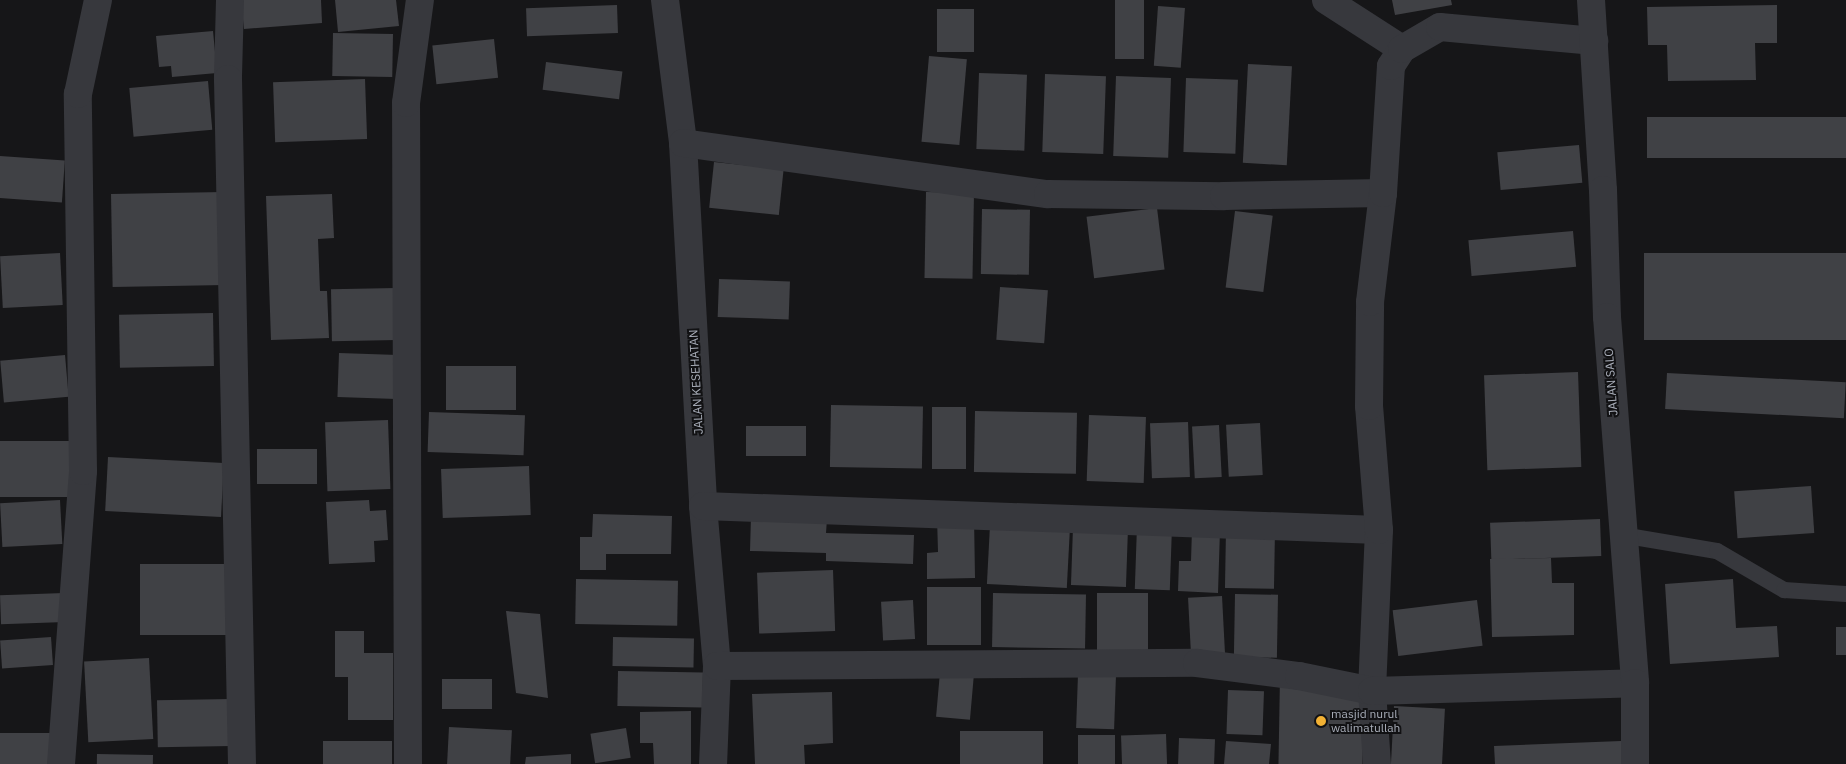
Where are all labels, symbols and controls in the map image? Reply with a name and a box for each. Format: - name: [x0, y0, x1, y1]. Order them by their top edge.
- street label: JALAN KESEHATAN: [686, 329, 706, 435]
- street label: JALAN SALO: [1601, 348, 1621, 416]
- place label: masjid nurul walimatullah: [1331, 707, 1400, 735]
- marker: masjid nurul walimatullah: [1315, 715, 1327, 727]

